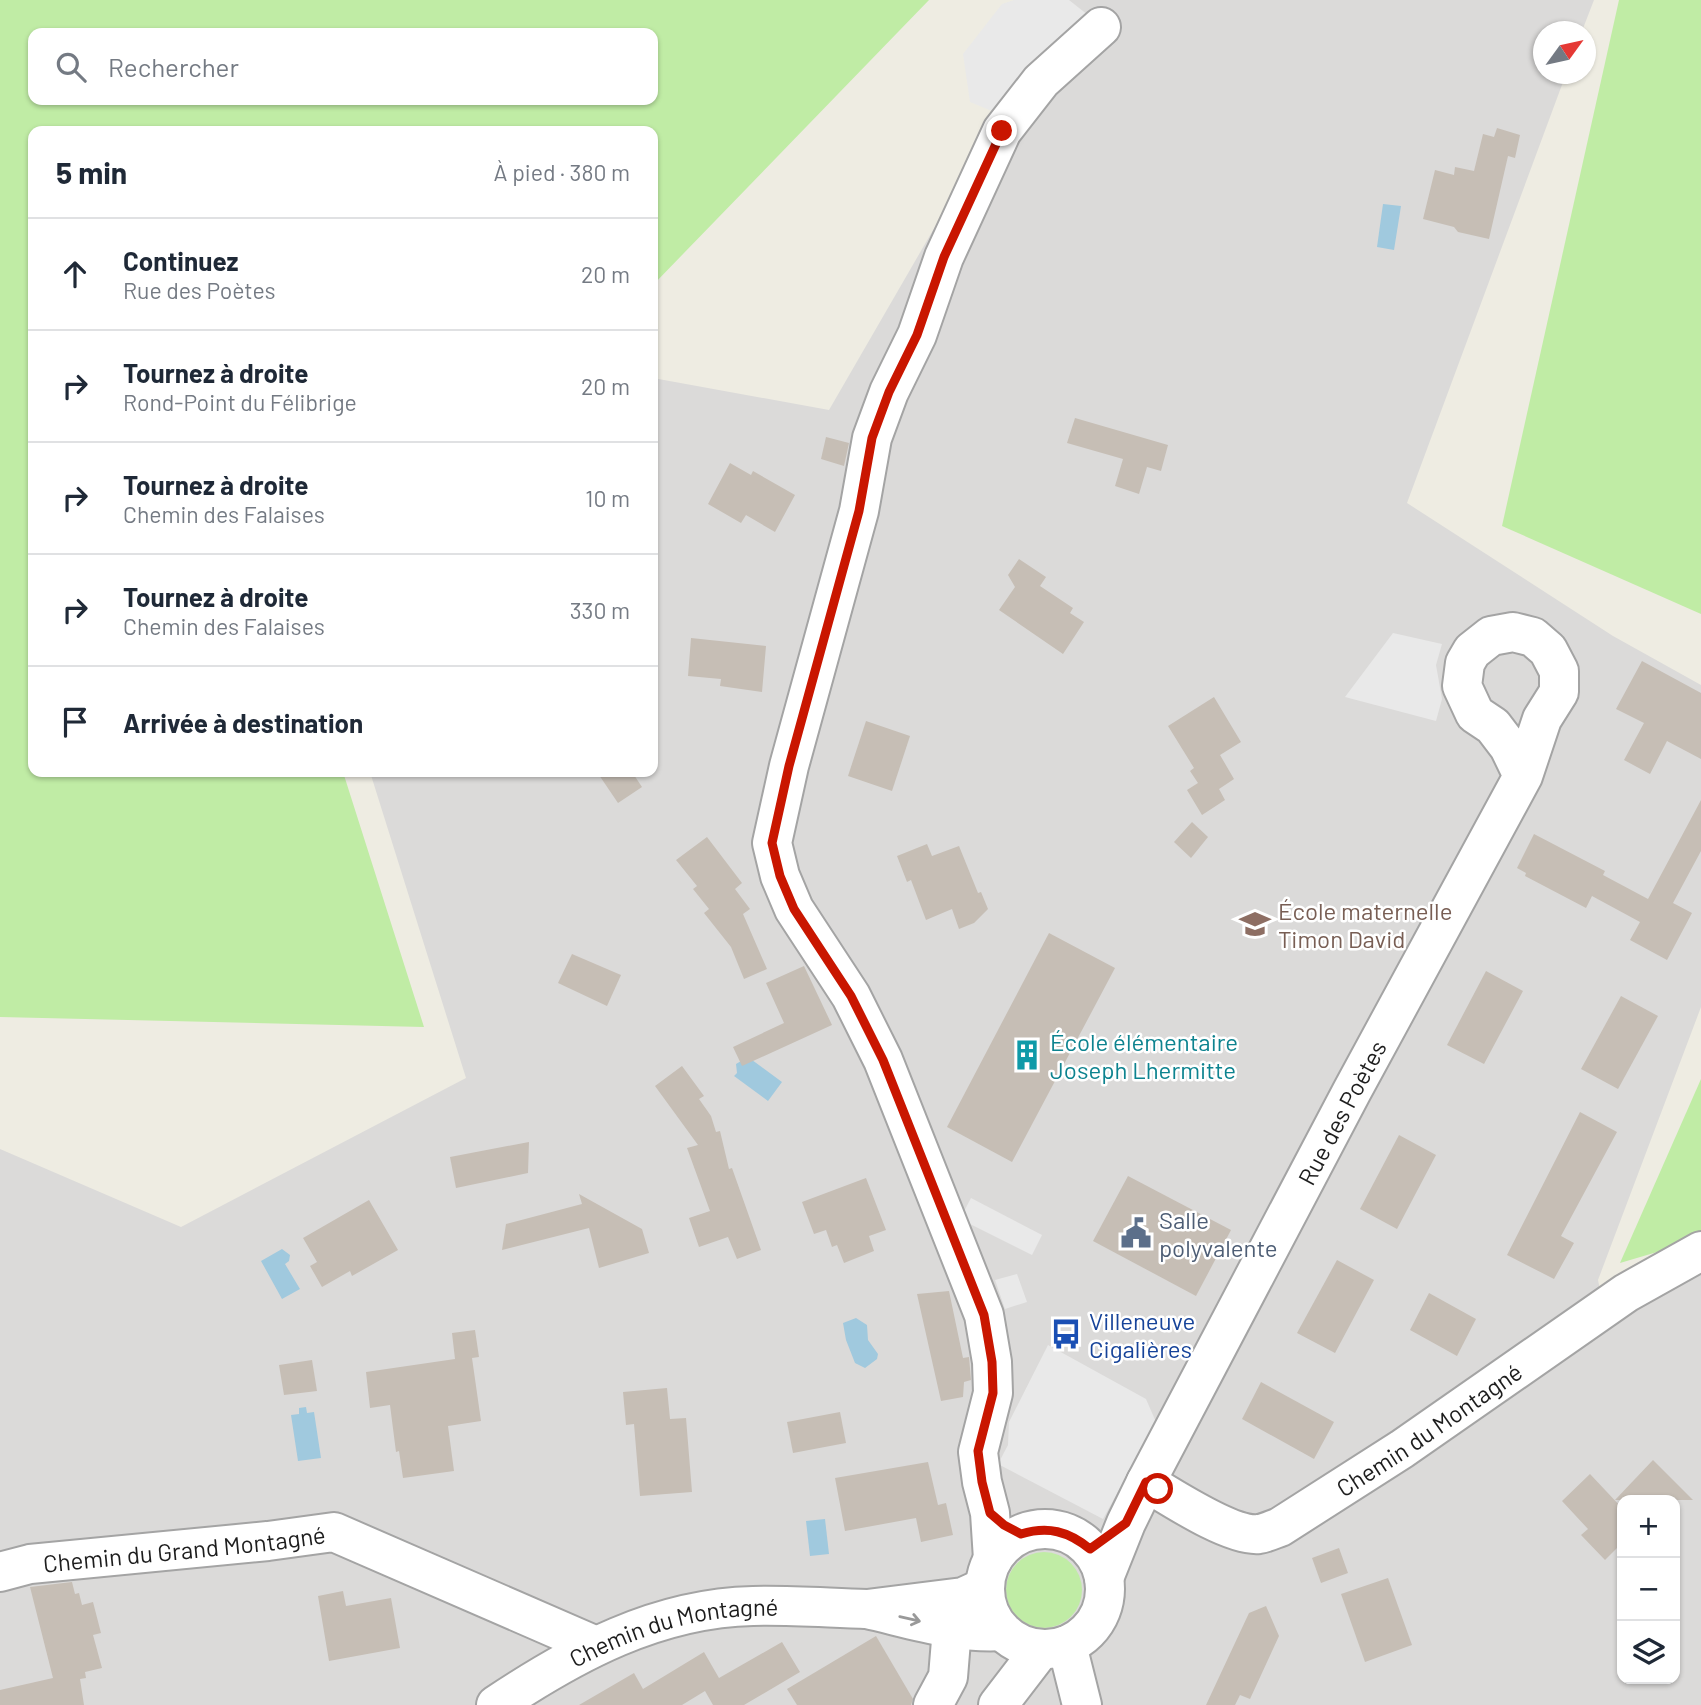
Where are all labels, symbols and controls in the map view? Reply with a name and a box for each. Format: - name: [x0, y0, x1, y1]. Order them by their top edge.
- north arrow: [1533, 21, 1596, 84]
- search box: [28, 28, 658, 105]
- icon: search: [52, 48, 90, 86]
- text: Rechercher: [108, 51, 239, 82]
- route end: [986, 115, 1017, 146]
- text: 5 min: [56, 154, 127, 190]
- text: À pied · 380 m: [494, 158, 630, 186]
- text: Continuez: [123, 245, 239, 276]
- icon: ahead: [56, 255, 94, 293]
- text: 20 m: [581, 260, 630, 288]
- text: Rue des Poètes: [123, 276, 276, 304]
- text: Tournez à droite: [123, 357, 308, 388]
- icon: right: [56, 367, 94, 405]
- text: 20 m: [581, 372, 630, 400]
- text: Rond-Point du Félibrige: [123, 388, 357, 416]
- text: Tournez à droite: [123, 469, 308, 500]
- icon: right: [56, 479, 94, 517]
- text: 10 m: [585, 484, 630, 512]
- text: Chemin des Falaises: [123, 500, 325, 528]
- text: Tournez à droite: [123, 581, 308, 612]
- icon: right: [56, 591, 94, 629]
- text: 330 m: [570, 596, 630, 624]
- text: Chemin des Falaises: [123, 612, 325, 640]
- icon: arrive: [56, 703, 94, 741]
- text: Arrivée à destination: [123, 707, 363, 738]
- place label: École maternelle Timon David: [1278, 896, 1452, 953]
- school or university icon: École maternelle Timon David: [1238, 907, 1272, 941]
- place label: École élémentaire Joseph Lhermitte: [1050, 1027, 1238, 1084]
- street label: Rue des Poètes: [1291, 1035, 1391, 1189]
- building icon: École élémentaire Joseph Lhermitte: [1010, 1038, 1044, 1072]
- place label: Salle polyvalente: [1159, 1205, 1278, 1262]
- public building icon: Salle polyvalente: [1119, 1216, 1153, 1250]
- place label: Villeneuve Cigalières: [1089, 1306, 1195, 1363]
- bus stop icon: Villeneuve Cigalières: [1049, 1317, 1083, 1351]
- street label: Chemin du Montagné: [1331, 1356, 1527, 1502]
- route start: [1142, 1473, 1173, 1504]
- map controls: [1617, 1495, 1680, 1684]
- button: +: [1617, 1495, 1680, 1558]
- street label: Chemin du Grand Montagné: [42, 1519, 327, 1577]
- button: −: [1617, 1558, 1680, 1621]
- street label: Chemin du Montagné: [564, 1591, 778, 1672]
- one-way arrow: [899, 1614, 921, 1627]
- button: layers: [1617, 1621, 1680, 1684]

